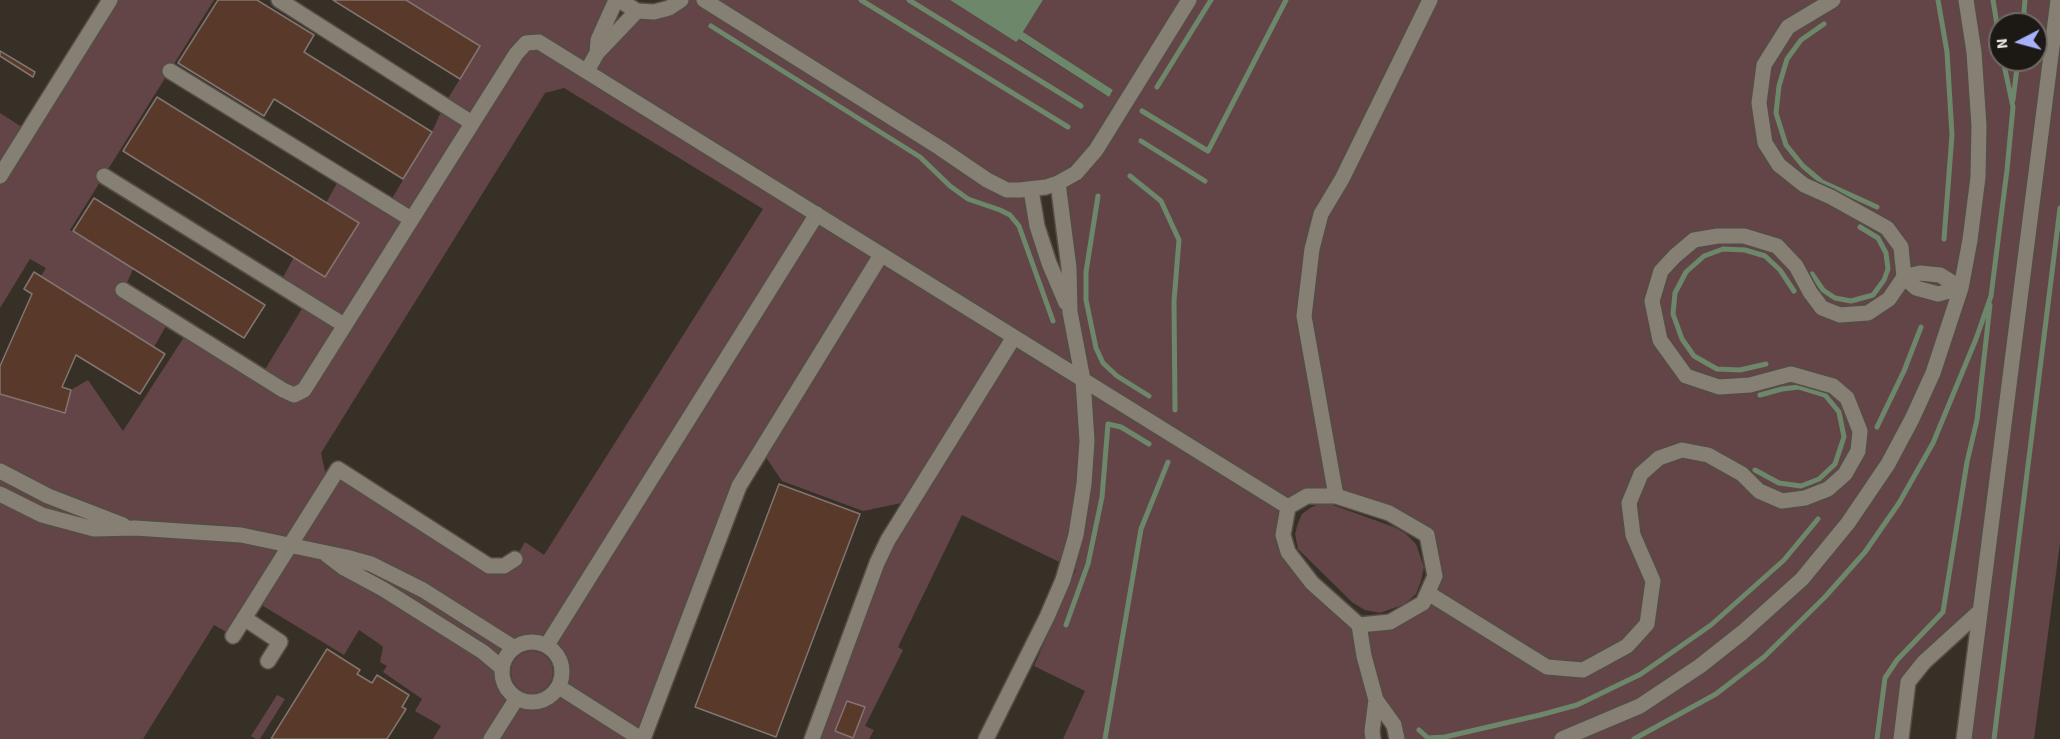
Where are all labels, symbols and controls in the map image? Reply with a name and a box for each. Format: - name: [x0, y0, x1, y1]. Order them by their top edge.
- north arrow: [1988, 12, 2048, 72]
- text: N: [1991, 37, 2014, 50]

